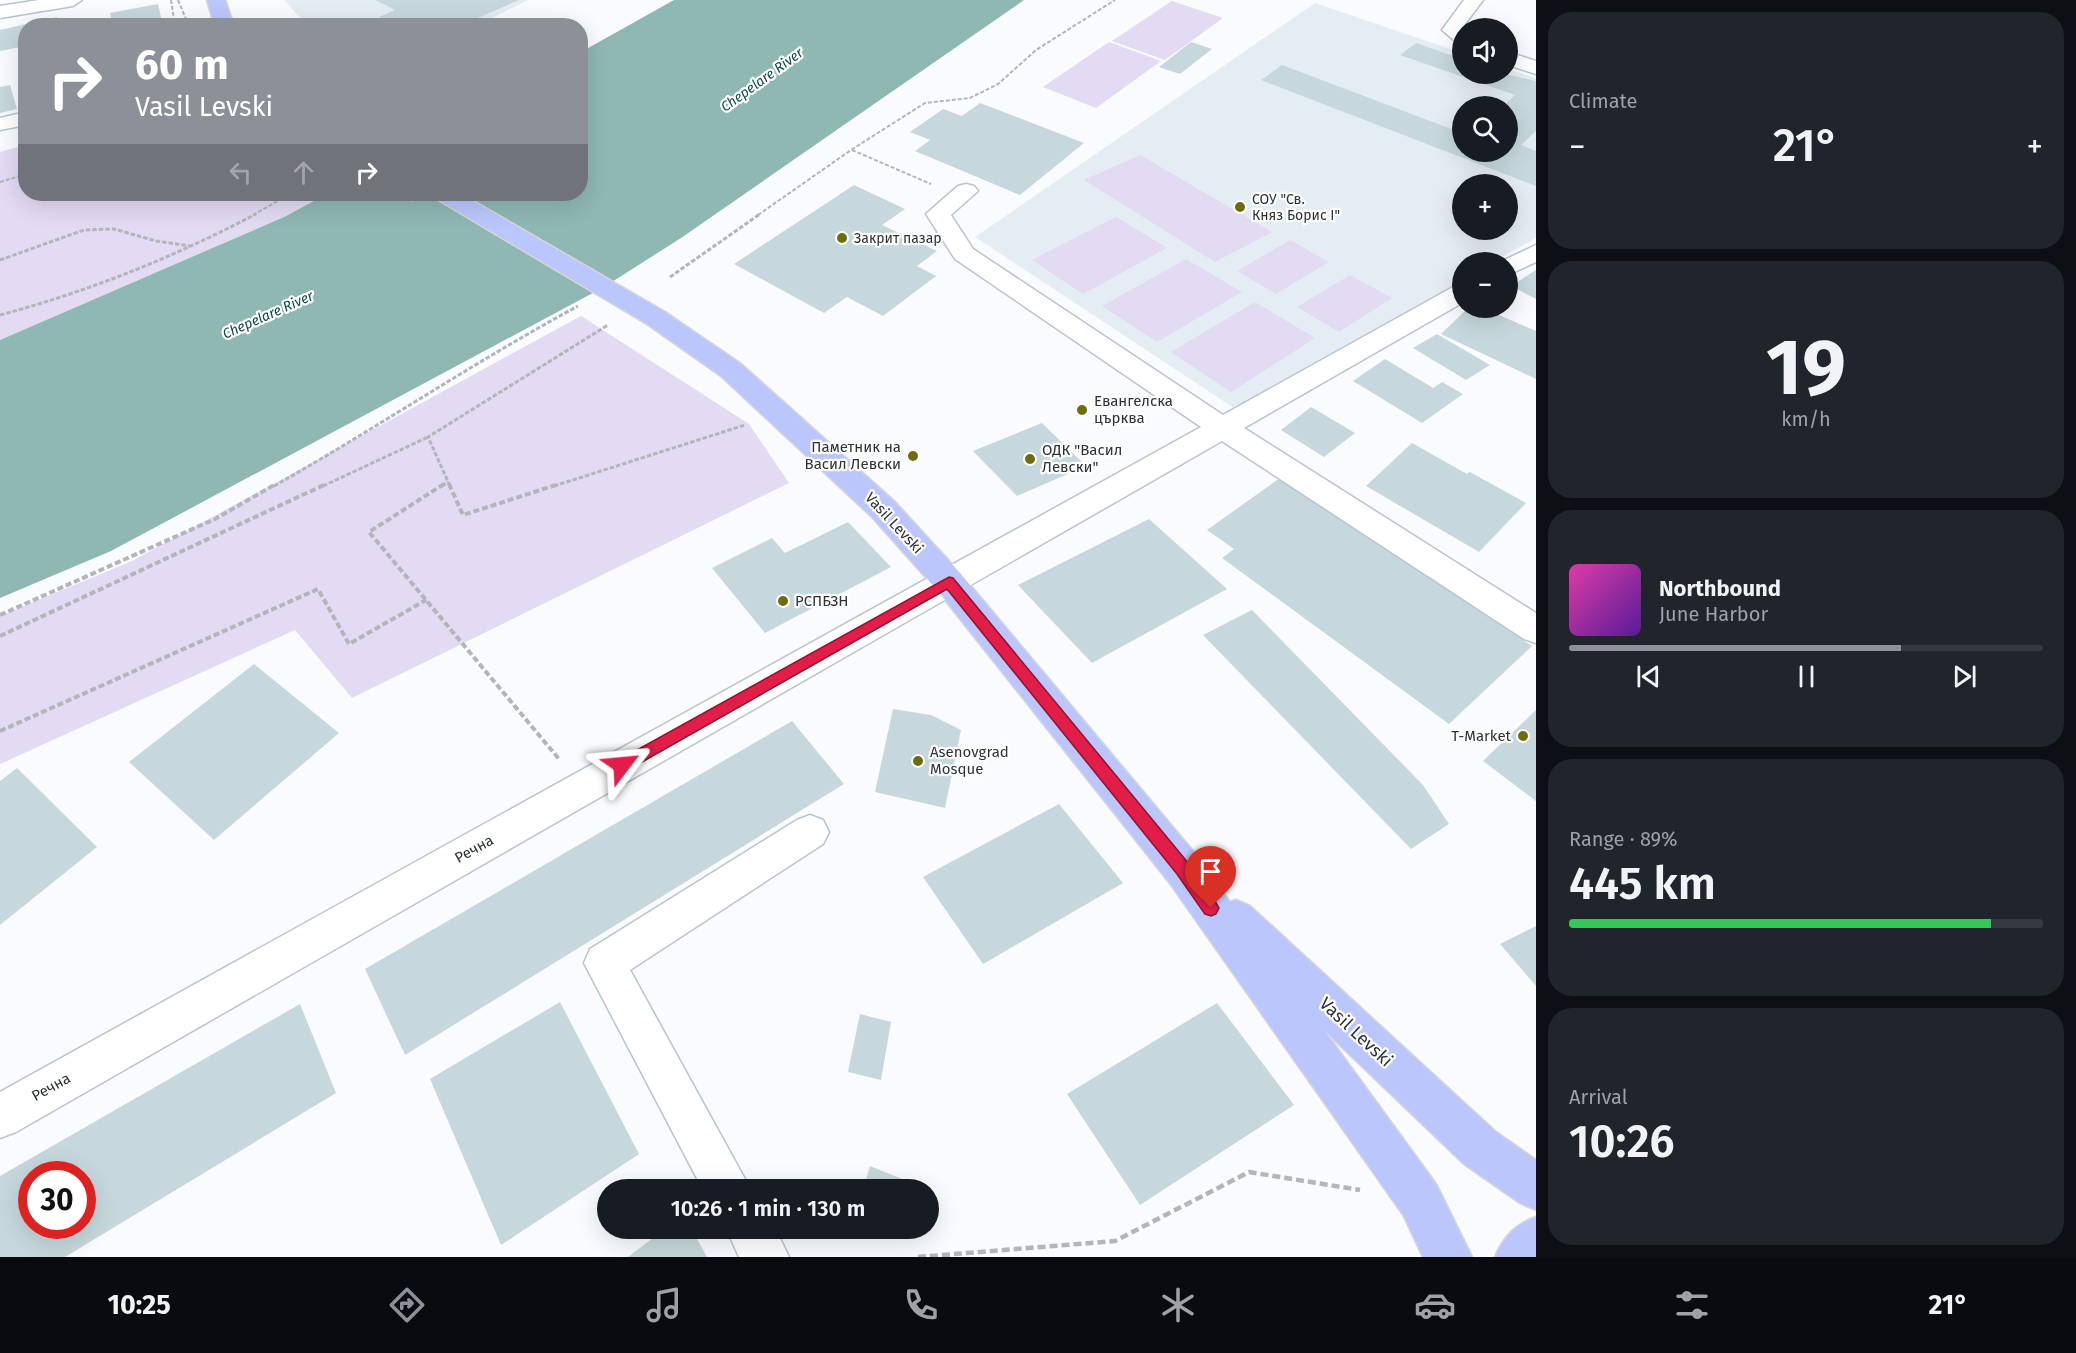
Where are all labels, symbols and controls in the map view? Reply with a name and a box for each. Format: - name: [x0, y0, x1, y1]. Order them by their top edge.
- map controls: [1452, 18, 1518, 318]
- button: sound: [1452, 18, 1518, 84]
- text: 60 m: [135, 40, 229, 90]
- icon: right: [36, 42, 114, 120]
- water label: Chepelare River: [717, 44, 807, 116]
- text: Climate: [1569, 89, 1637, 113]
- text: Vasil Levski: [135, 91, 273, 123]
- button: search: [1452, 96, 1518, 162]
- text: 21°: [1773, 119, 1839, 173]
- text: −: [1569, 127, 1586, 167]
- text: +: [2027, 127, 2043, 167]
- icon: left: [224, 156, 257, 189]
- icon: ahead: [287, 156, 320, 189]
- icon: right: [350, 156, 383, 189]
- button: +: [1452, 174, 1518, 240]
- place label: СОУ "Св. Княз Борис I": [1252, 191, 1340, 224]
- marker: СОУ "Св. Княз Борис I": [1233, 200, 1247, 214]
- place label: Закрит пазар: [854, 230, 942, 247]
- marker: Закрит пазар: [835, 231, 849, 245]
- button: −: [1452, 252, 1518, 318]
- water label: Chepelare River: [220, 287, 317, 343]
- text: 19: [1766, 321, 1846, 415]
- place label: Евангелска църква: [1094, 392, 1173, 427]
- marker: Евангелска църква: [1075, 403, 1089, 417]
- text: km/h: [1781, 407, 1831, 431]
- place label: Паметник на Васил Левски: [805, 438, 901, 473]
- place label: ОДК "Васил Левски": [1042, 441, 1122, 476]
- marker: Паметник на Васил Левски: [906, 449, 920, 463]
- marker: ОДК "Васил Левски": [1023, 452, 1037, 466]
- street label: Vasil Levski: [861, 489, 927, 557]
- text: Northbound: [1659, 575, 1781, 602]
- place label: РСПБЗН: [795, 592, 849, 610]
- marker: РСПБЗН: [776, 594, 790, 608]
- text: June Harbor: [1659, 602, 1768, 626]
- icon: previous: [1632, 660, 1665, 693]
- icon: pause: [1790, 660, 1823, 693]
- icon: next: [1948, 660, 1981, 693]
- place label: T-Market: [1451, 727, 1512, 745]
- marker: T-Market: [1516, 729, 1530, 743]
- position arrow: [590, 733, 654, 797]
- place label: Asenovgrad Mosque: [930, 743, 1009, 778]
- marker: Asenovgrad Mosque: [911, 754, 925, 768]
- text: Range · 89%: [1569, 827, 1678, 851]
- street label: Речна: [451, 831, 497, 867]
- pin: [1185, 846, 1236, 908]
- icon: arrive: [1194, 855, 1227, 888]
- text: 445 km: [1569, 857, 1716, 911]
- street label: Vasil Levski: [1315, 993, 1397, 1071]
- street label: Речна: [28, 1069, 74, 1105]
- text: Arrival: [1569, 1085, 1628, 1109]
- text: 10:26: [1569, 1115, 1674, 1169]
- speed limit sign: 30: [18, 1161, 96, 1239]
- text: 10:26 · 1 min · 130 m: [671, 1195, 865, 1222]
- icon: directions: [386, 1284, 428, 1326]
- icon: music: [643, 1284, 685, 1326]
- icon: phone: [900, 1284, 942, 1326]
- icon: climate: [1157, 1284, 1199, 1326]
- icon: car: [1414, 1284, 1456, 1326]
- icon: filters: [1671, 1284, 1713, 1326]
- text: 10:25: [108, 1289, 171, 1321]
- text: 21°: [1928, 1289, 1968, 1321]

